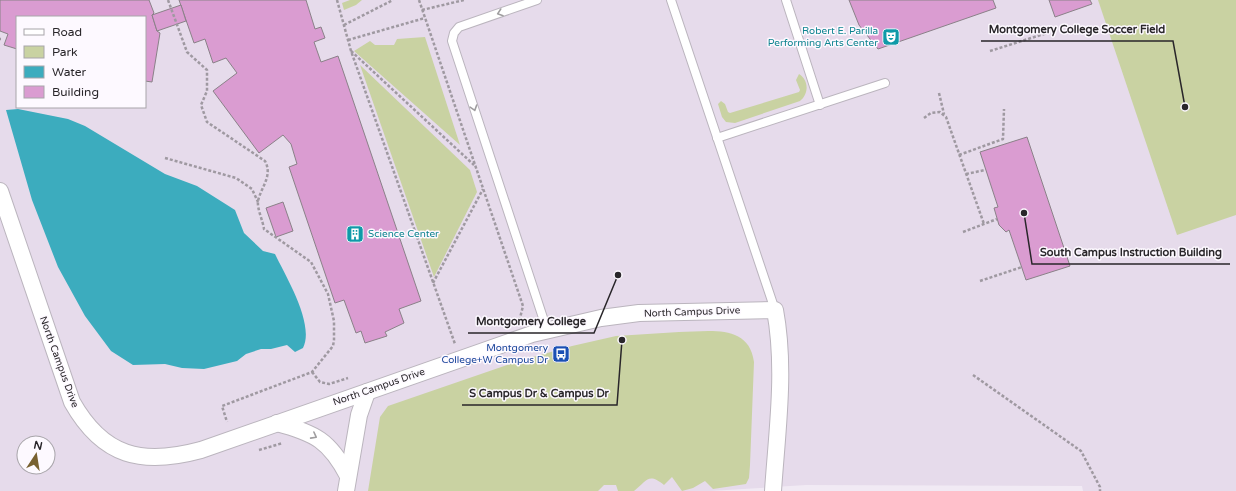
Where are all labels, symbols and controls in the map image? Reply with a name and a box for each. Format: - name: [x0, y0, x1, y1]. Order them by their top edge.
- one-way arrow: [497, 8, 504, 17]
- legend: [16, 16, 146, 108]
- callout: Montgomery College Soccer Field: [981, 18, 1173, 41]
- text: Montgomery College Soccer Field: [989, 23, 1165, 37]
- text: Road: [52, 25, 82, 39]
- place label: Robert E. Parilla Performing Arts Center: [768, 25, 878, 49]
- theatre icon: Robert E. Parilla Performing Arts Center: [881, 27, 901, 47]
- text: Park: [52, 45, 78, 59]
- text: Water: [52, 65, 87, 79]
- text: Building: [52, 85, 99, 99]
- one-way arrow: [469, 104, 477, 111]
- building icon: Science Center: [345, 224, 365, 244]
- place label: Science Center: [368, 228, 439, 240]
- callout: South Campus Instruction Building: [1032, 241, 1230, 264]
- text: South Campus Instruction Building: [1040, 246, 1222, 260]
- street label: North Campus Drive: [644, 304, 741, 320]
- callout: Montgomery College: [468, 310, 594, 333]
- street label: North Campus Drive: [37, 315, 81, 410]
- text: Montgomery College: [476, 315, 587, 329]
- place label: Montgomery College+W Campus Dr: [441, 342, 549, 366]
- bus stop icon: Montgomery College+W Campus Dr: [551, 344, 571, 364]
- street label: North Campus Drive: [331, 366, 427, 408]
- callout: S Campus Dr & Campus Dr: [462, 382, 617, 405]
- text: S Campus Dr & Campus Dr: [469, 387, 610, 401]
- one-way arrow: [310, 432, 317, 439]
- north arrow: [16, 435, 56, 475]
- text: N: [32, 438, 44, 453]

